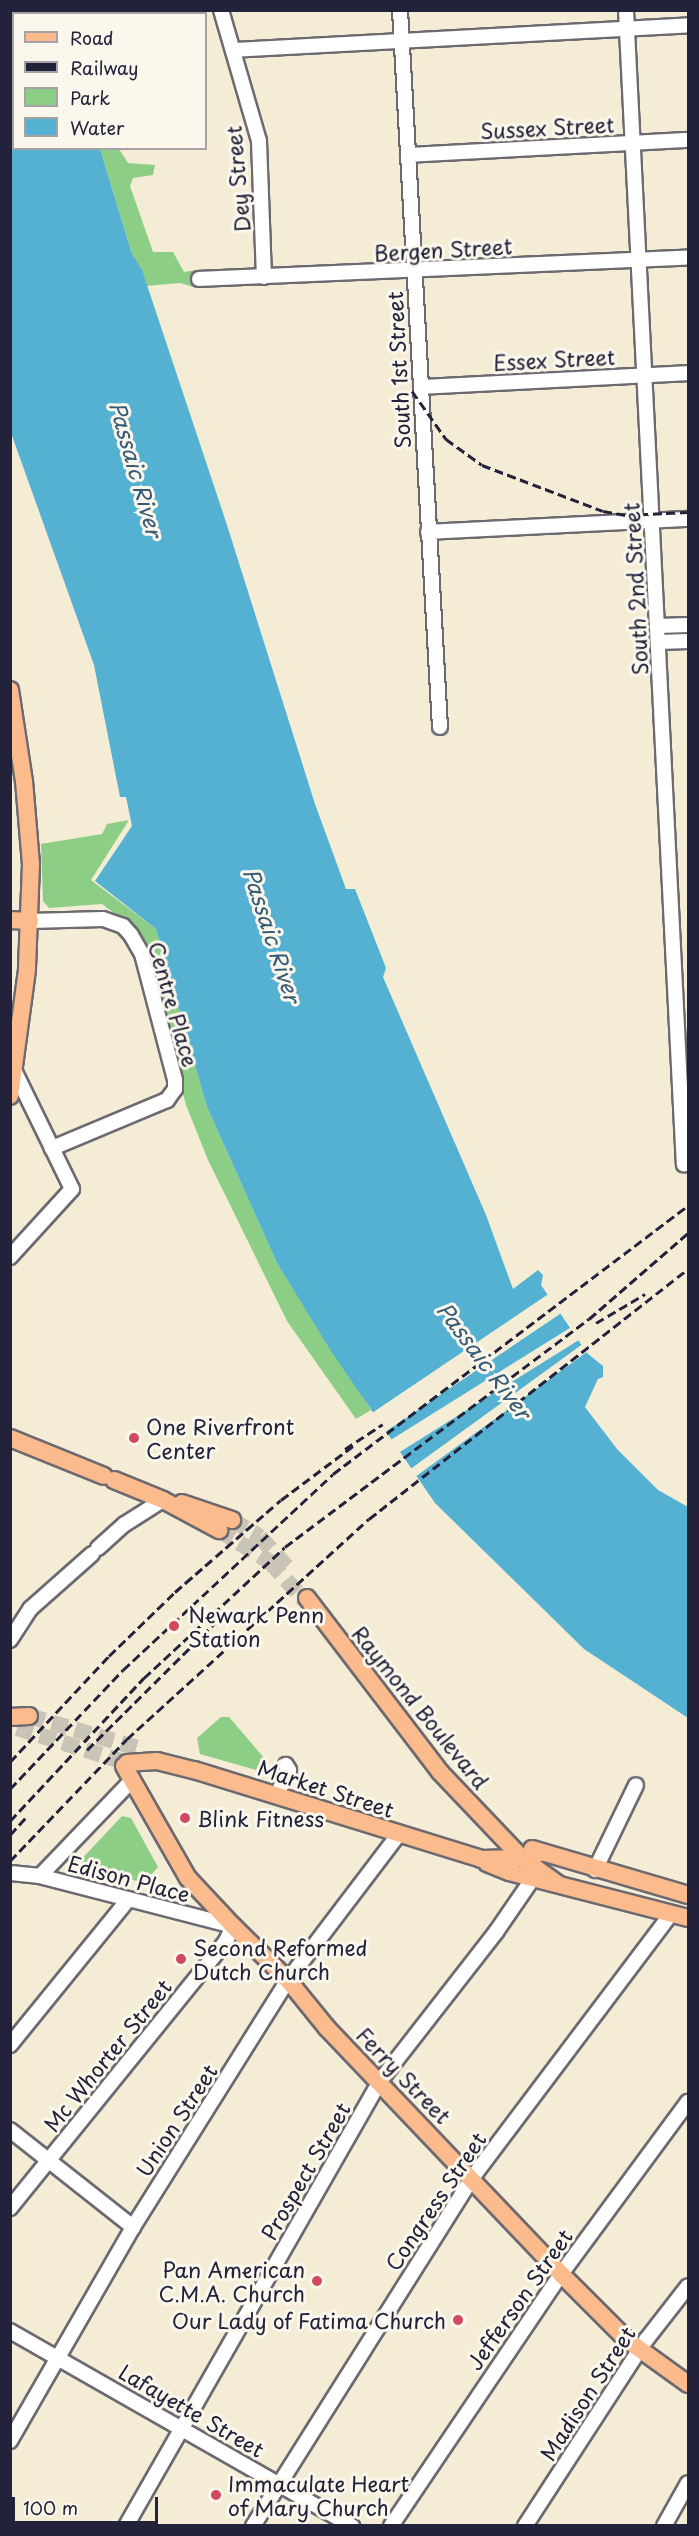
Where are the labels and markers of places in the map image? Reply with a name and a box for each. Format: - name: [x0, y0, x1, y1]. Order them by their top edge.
- place label: One Riverfront Center: [146, 1413, 296, 1463]
- marker: One Riverfront Center: [127, 1431, 141, 1445]
- place label: Newark Penn Station: [188, 1601, 324, 1651]
- marker: Newark Penn Station: [165, 1617, 183, 1635]
- place label: Blink Fitness: [197, 1805, 325, 1831]
- marker: Blink Fitness: [178, 1811, 192, 1825]
- place label: Second Reformed Dutch Church: [193, 1934, 368, 1984]
- marker: Second Reformed Dutch Church: [174, 1952, 188, 1966]
- place label: Pan American C.M.A. Church: [157, 2256, 305, 2306]
- marker: Pan American C.M.A. Church: [310, 2274, 324, 2288]
- place label: Our Lady of Fatima Church: [169, 2307, 446, 2333]
- marker: Our Lady of Fatima Church: [451, 2313, 465, 2327]
- place label: Immaculate Heart of Mary Church: [228, 2470, 411, 2520]
- marker: Immaculate Heart of Mary Church: [209, 2488, 223, 2502]

